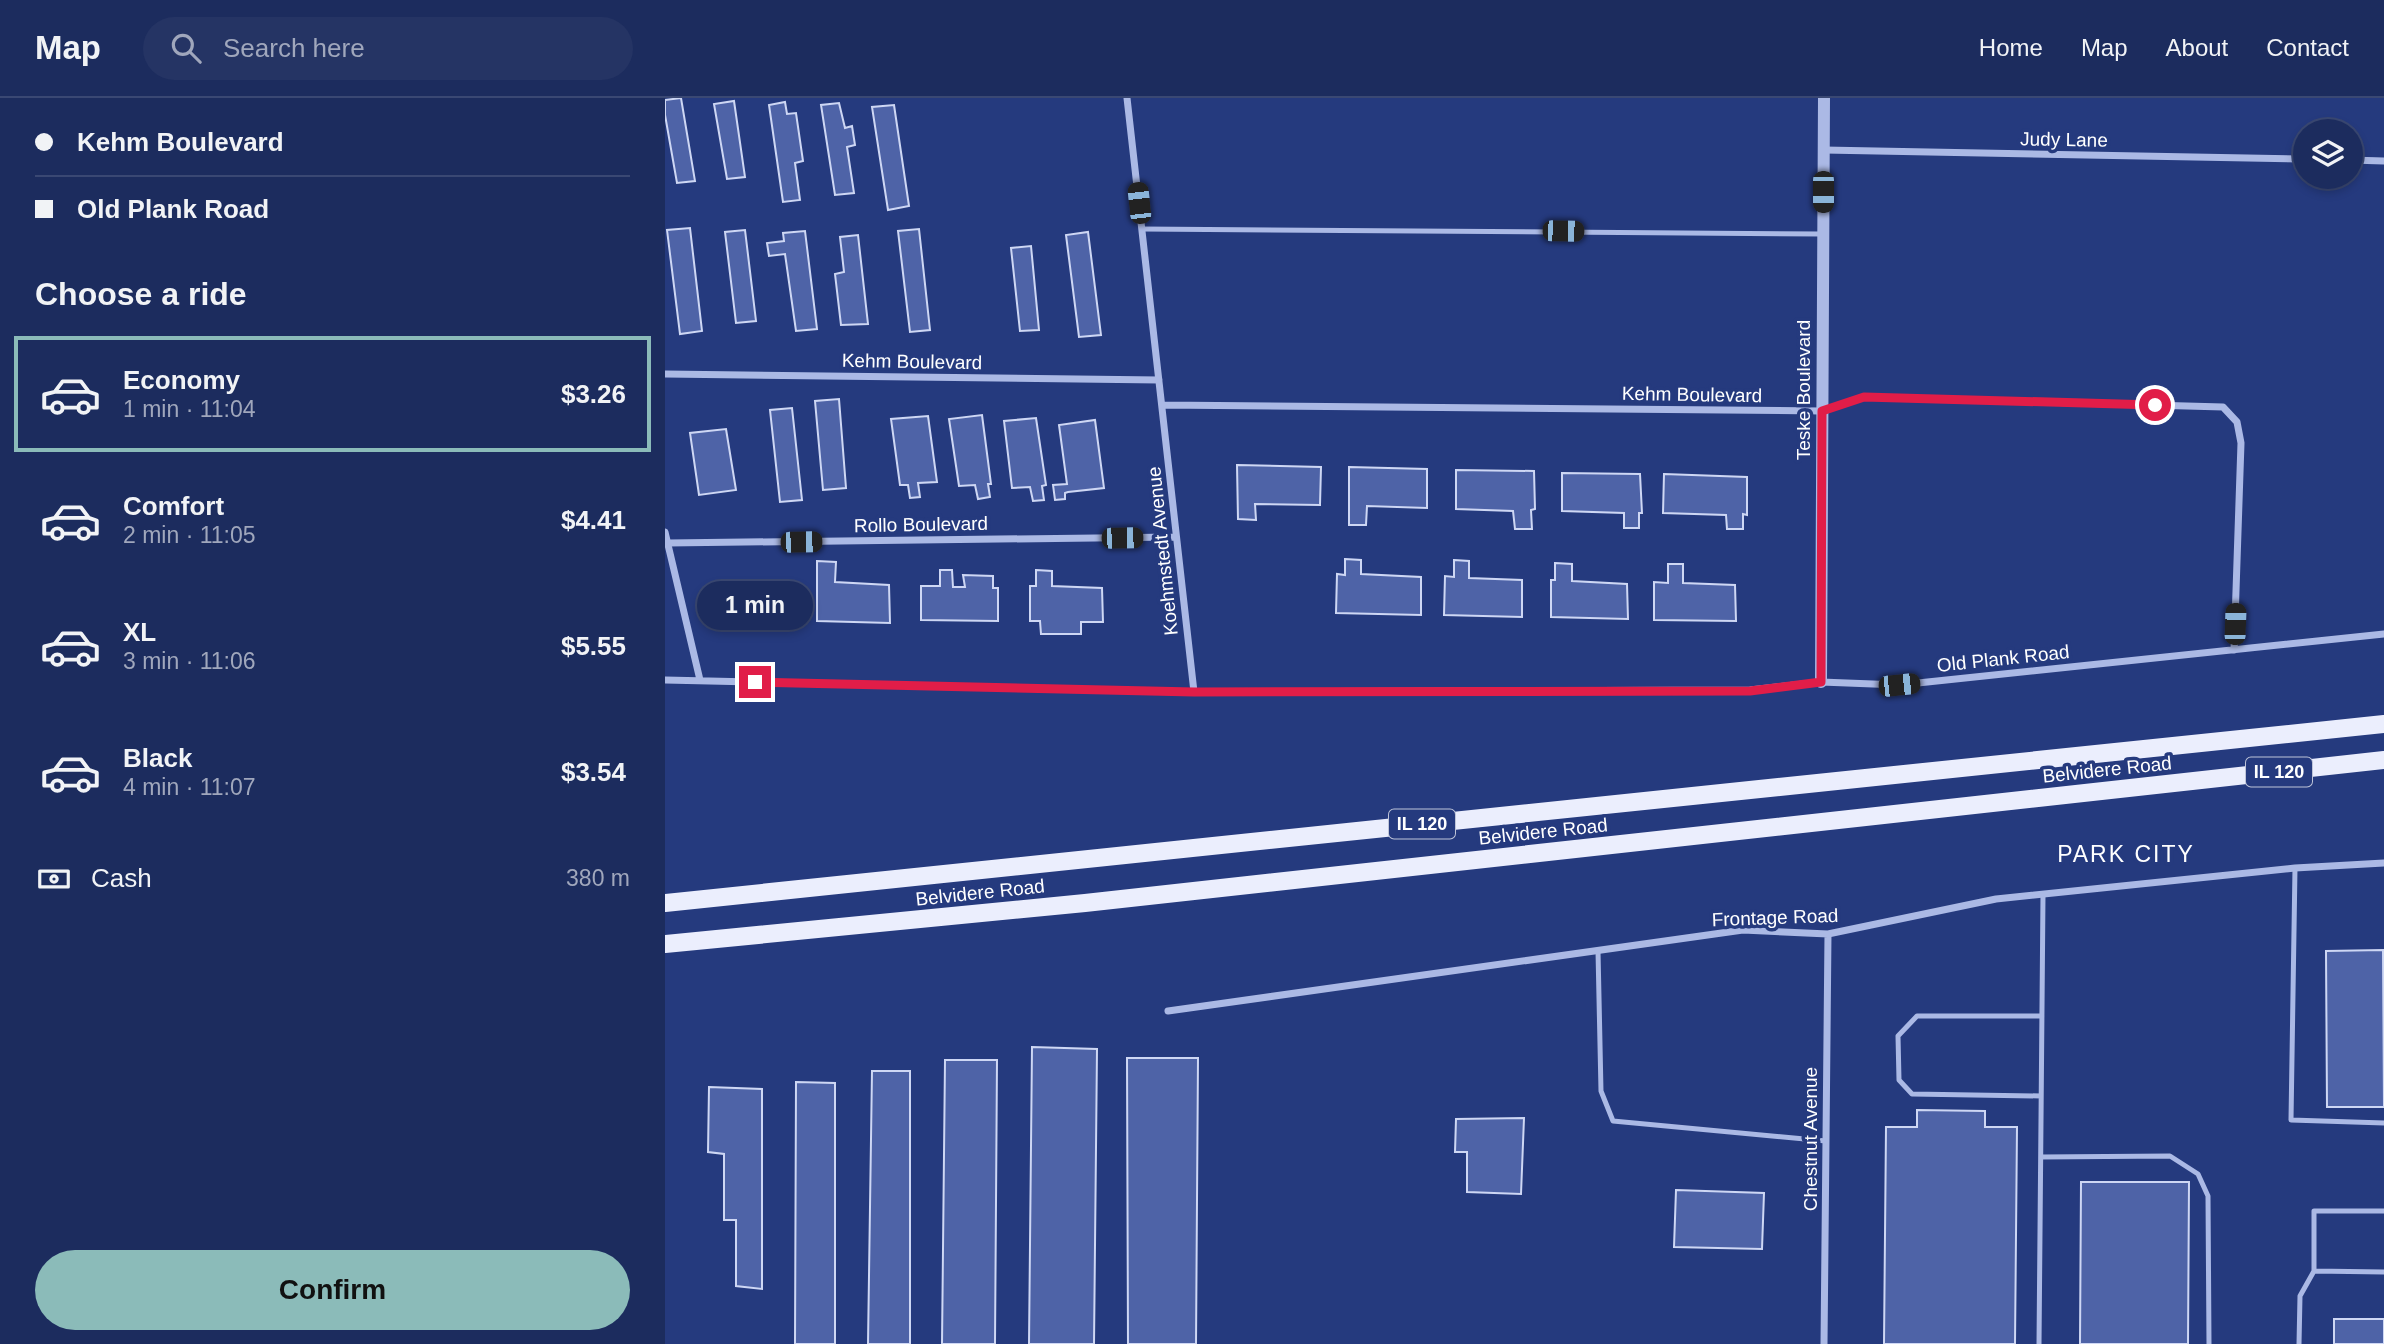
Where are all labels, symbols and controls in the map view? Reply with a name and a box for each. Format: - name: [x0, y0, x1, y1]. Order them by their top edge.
- search box: [143, 17, 633, 80]
- text: Map: [35, 29, 101, 66]
- icon: search: [167, 29, 205, 67]
- text: Search here: [223, 33, 365, 63]
- text: Home: [1979, 34, 2043, 61]
- text: Map: [2081, 34, 2128, 61]
- text: About: [2166, 34, 2228, 61]
- text: Contact: [2266, 34, 2349, 61]
- map controls: [2293, 119, 2363, 189]
- button: layers: [2293, 119, 2363, 189]
- text: Kehm Boulevard: [77, 127, 284, 157]
- street label: Judy Lane: [2020, 128, 2108, 151]
- car: [1813, 171, 1834, 213]
- car: [1127, 181, 1152, 225]
- text: Old Plank Road: [77, 194, 269, 224]
- car: [1542, 220, 1585, 242]
- text: Choose a ride: [35, 276, 247, 312]
- street label: Teske Boulevard: [1793, 320, 1814, 460]
- street label: Kehm Boulevard: [842, 350, 982, 373]
- icon: car: [39, 363, 102, 426]
- text: Economy: [123, 365, 240, 395]
- text: $3.26: [561, 379, 626, 409]
- street label: Kehm Boulevard: [1622, 383, 1762, 406]
- route start: [2139, 389, 2171, 421]
- text: 1 min · 11:04: [123, 396, 256, 422]
- street label: Koehmstedt Avenue: [1143, 465, 1182, 636]
- icon: car: [39, 489, 102, 552]
- text: Comfort: [123, 491, 224, 521]
- text: $4.41: [561, 505, 626, 535]
- street label: Rollo Boulevard: [854, 513, 988, 536]
- text: 2 min · 11:05: [123, 522, 256, 548]
- car: [1101, 527, 1144, 549]
- car: [780, 531, 823, 553]
- callout: 1 min: [697, 580, 813, 630]
- text: 1 min: [725, 592, 785, 618]
- car: [2224, 603, 2247, 645]
- icon: car: [39, 615, 102, 678]
- text: XL: [123, 617, 156, 647]
- text: $5.55: [561, 631, 626, 661]
- street label: Old Plank Road: [1936, 641, 2070, 676]
- text: 3 min · 11:06: [123, 648, 256, 674]
- route end: [739, 666, 771, 698]
- car: [1878, 672, 1921, 698]
- icon: car: [39, 741, 102, 804]
- text: Black: [123, 743, 192, 773]
- street label: Belvidere Road: [2041, 752, 2173, 787]
- text: $3.54: [561, 757, 626, 787]
- road number: IL 120: [2246, 758, 2312, 786]
- text: 4 min · 11:07: [123, 774, 256, 800]
- road number: IL 120: [1389, 810, 1455, 838]
- street label: Belvidere Road: [1477, 814, 1609, 849]
- district label: PARK CITY: [2057, 841, 2195, 867]
- icon: cash: [35, 860, 73, 898]
- text: Cash: [91, 863, 152, 893]
- text: 380 m: [566, 865, 630, 891]
- street label: Belvidere Road: [914, 875, 1046, 910]
- street label: Frontage Road: [1711, 905, 1839, 930]
- street label: Chestnut Avenue: [1800, 1067, 1821, 1211]
- button: Confirm: [35, 1250, 630, 1330]

